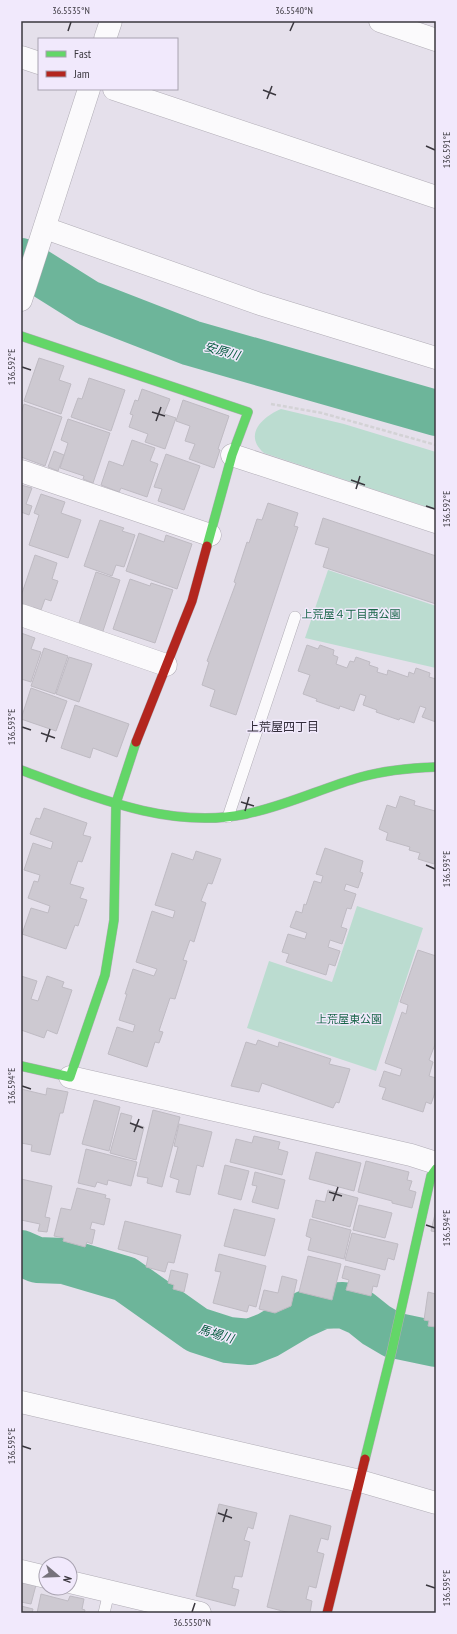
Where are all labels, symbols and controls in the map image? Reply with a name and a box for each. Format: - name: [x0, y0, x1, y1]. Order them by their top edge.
- text: 36.5535°N: [52, 4, 90, 17]
- text: 36.5540°N: [275, 4, 313, 17]
- legend: [38, 38, 178, 90]
- text: Fast: [74, 46, 92, 61]
- text: Jam: [73, 66, 90, 81]
- text: 136.591°E: [440, 132, 453, 168]
- water label: 安原川: [203, 338, 243, 363]
- text: 136.592°E: [5, 349, 18, 385]
- text: 136.592°E: [440, 491, 453, 527]
- park label: 上荒屋４丁目西公園: [302, 607, 401, 621]
- text: 136.593°E: [5, 709, 18, 745]
- district label: 上荒屋四丁目: [247, 719, 319, 734]
- text: 136.593°E: [440, 851, 453, 887]
- park label: 上荒屋東公園: [316, 1012, 382, 1026]
- text: 136.594°E: [5, 1068, 18, 1104]
- text: 136.594°E: [440, 1210, 453, 1246]
- water label: 馬場川: [197, 1321, 237, 1347]
- text: 136.595°E: [5, 1428, 18, 1464]
- north arrow: [38, 1556, 78, 1596]
- text: 136.595°E: [440, 1570, 453, 1606]
- text: N: [60, 1574, 75, 1584]
- text: 36.5550°N: [173, 1616, 211, 1629]

